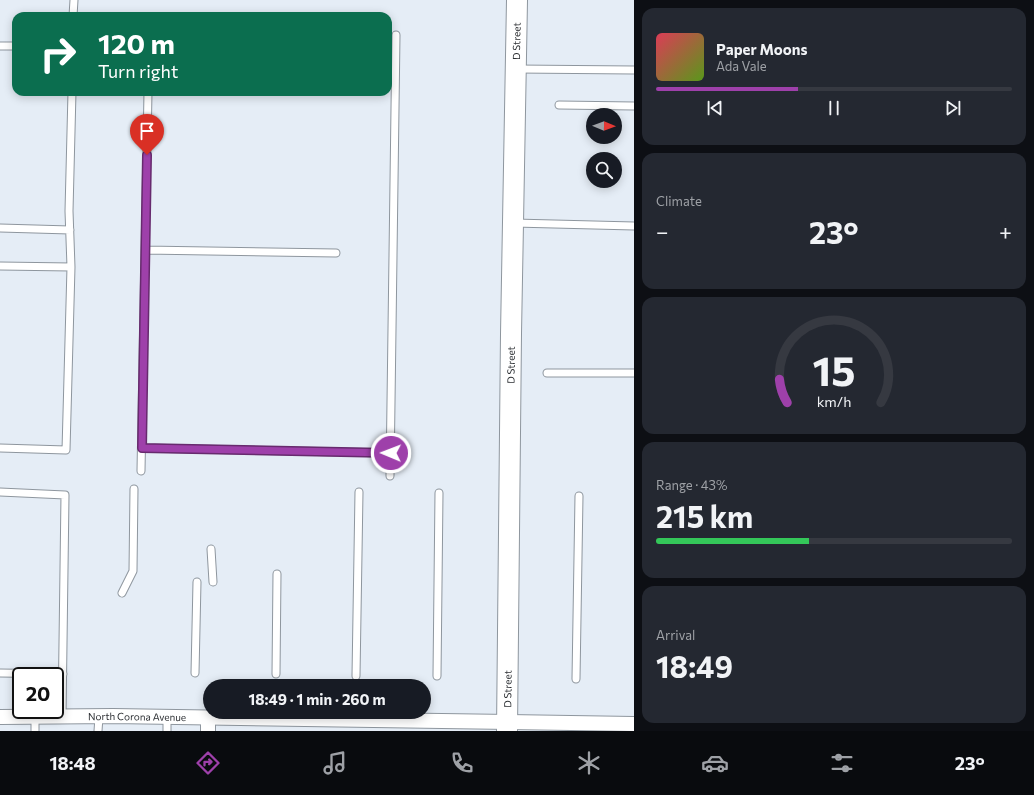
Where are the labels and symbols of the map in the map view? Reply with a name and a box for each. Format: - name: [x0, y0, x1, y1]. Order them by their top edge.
- street label: D Street: [510, 22, 523, 60]
- north arrow: [586, 108, 622, 144]
- pin: [130, 114, 164, 155]
- street label: D Street: [504, 346, 517, 384]
- position arrow: [370, 432, 412, 474]
- speed limit sign: 20: [12, 667, 64, 719]
- street label: D Street: [501, 670, 514, 708]
- street label: North Corona Avenue: [88, 710, 186, 723]

